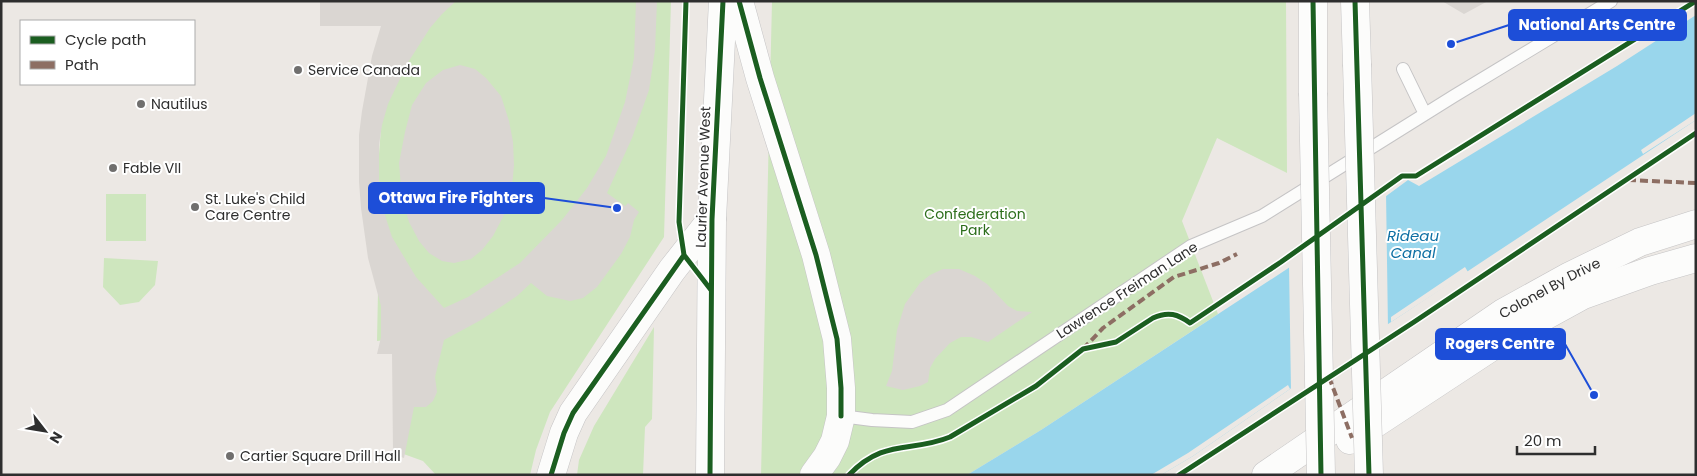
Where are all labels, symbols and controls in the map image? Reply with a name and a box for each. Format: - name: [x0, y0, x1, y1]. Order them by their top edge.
- callout: National Arts Centre: [1509, 10, 1686, 40]
- text: National Arts Centre: [1518, 14, 1676, 35]
- legend: [20, 20, 195, 85]
- text: Cycle path: [65, 29, 146, 50]
- text: Path: [65, 54, 99, 75]
- place label: Service Canada: [308, 60, 420, 80]
- marker: Service Canada: [292, 64, 304, 76]
- place label: Nautilus: [151, 94, 208, 114]
- marker: Nautilus: [135, 98, 147, 110]
- street label: Laurier Avenue West: [691, 106, 715, 248]
- place label: Fable VII: [123, 158, 181, 178]
- marker: Fable VII: [107, 162, 119, 174]
- callout: Ottawa Fire Fighters: [369, 183, 544, 213]
- text: Ottawa Fire Fighters: [378, 187, 534, 208]
- place label: St. Luke's Child Care Centre: [205, 189, 305, 225]
- marker: St. Luke's Child Care Centre: [189, 201, 201, 213]
- park label: Confederation Park: [924, 204, 1026, 240]
- water label: Rideau Canal: [1387, 225, 1439, 263]
- street label: Lawrence Freiman Lane: [1052, 237, 1202, 343]
- street label: Colonel By Drive: [1495, 253, 1604, 323]
- callout: Rogers Centre: [1436, 329, 1565, 359]
- text: Rogers Centre: [1445, 333, 1555, 354]
- north arrow: [20, 406, 70, 456]
- scale bar: [1517, 424, 1594, 456]
- text: N: [45, 428, 67, 447]
- text: 20 m: [1524, 430, 1562, 451]
- place label: Cartier Square Drill Hall: [240, 446, 401, 466]
- marker: Cartier Square Drill Hall: [224, 450, 236, 462]

